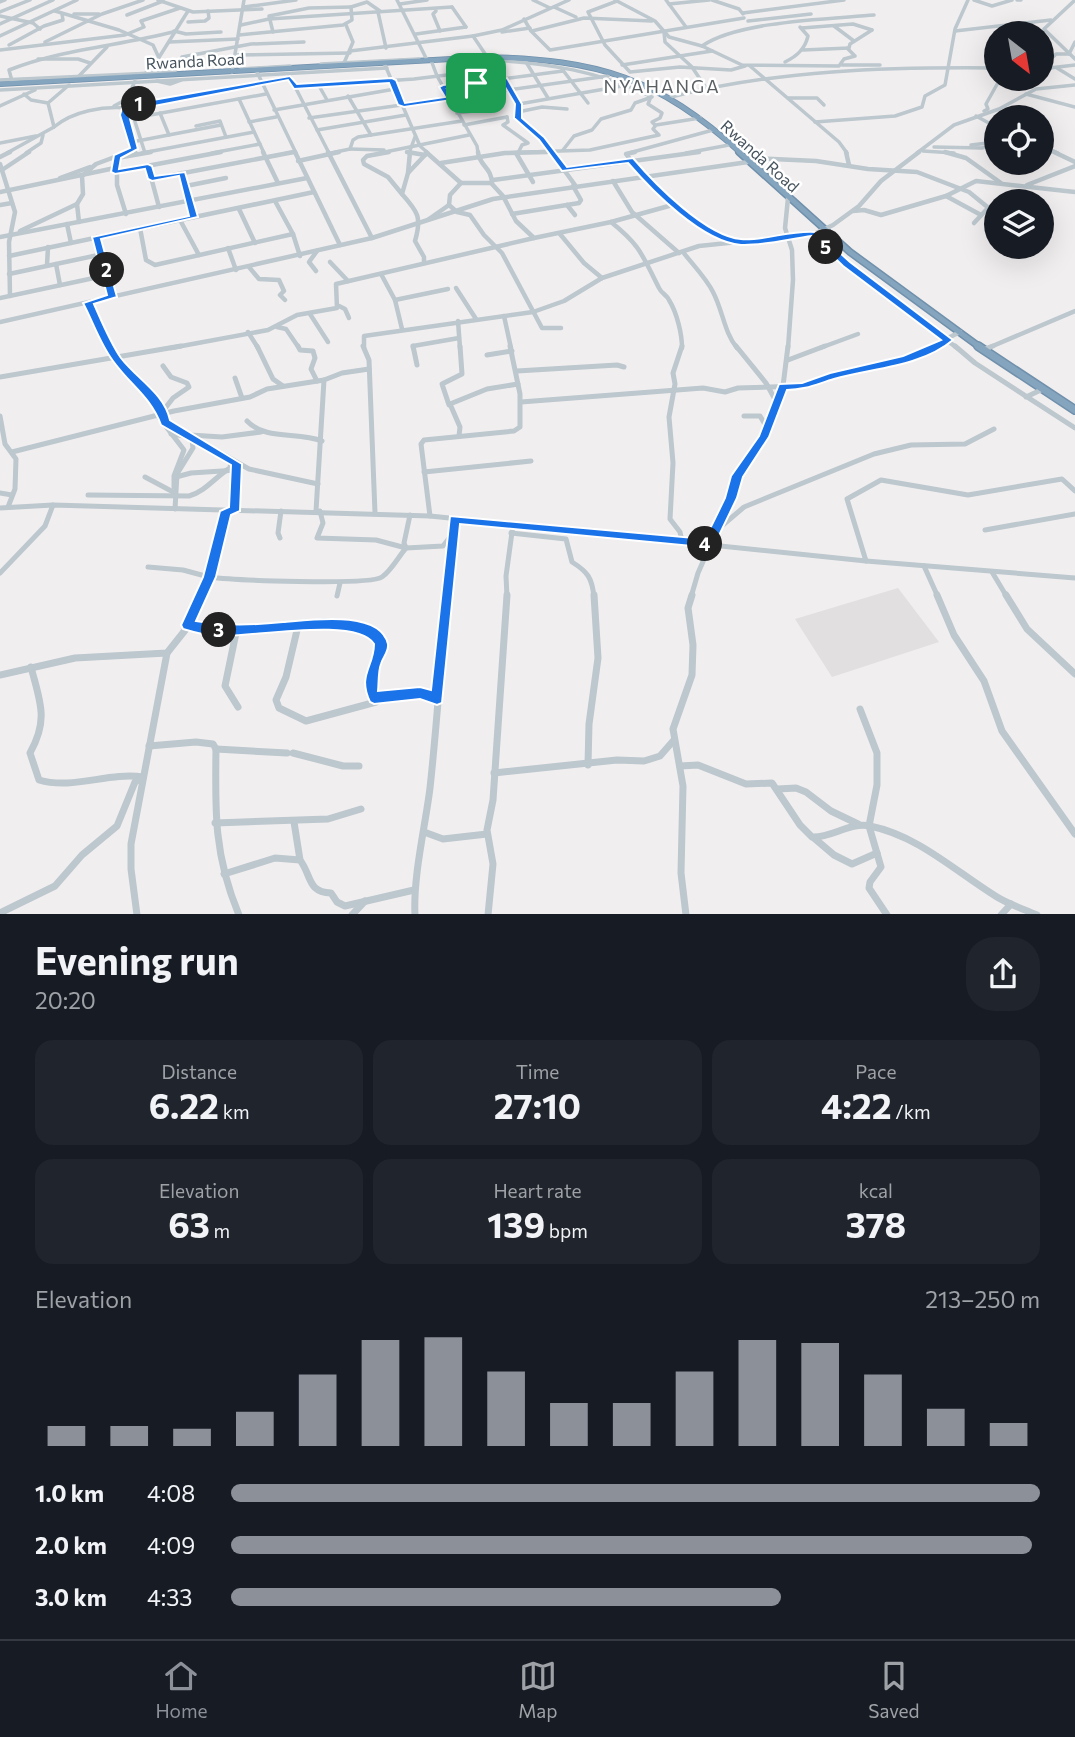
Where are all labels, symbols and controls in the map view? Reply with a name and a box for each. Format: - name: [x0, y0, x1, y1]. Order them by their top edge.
- north arrow: [984, 21, 1054, 91]
- map controls: [984, 21, 1054, 259]
- street label: Rwanda Road: [145, 48, 245, 73]
- pin: [446, 53, 506, 113]
- icon: arrive: [457, 64, 495, 102]
- district label: NYAHANGA: [603, 75, 721, 97]
- pin: 1: [122, 86, 156, 122]
- text: 1: [134, 92, 143, 115]
- button: locate: [984, 105, 1054, 175]
- street label: Rwanda Road: [717, 116, 803, 196]
- button: layers: [984, 189, 1054, 259]
- pin: 5: [808, 230, 844, 264]
- text: 5: [820, 235, 831, 258]
- pin: 2: [90, 252, 124, 288]
- text: 2: [101, 258, 112, 281]
- pin: 4: [688, 526, 722, 562]
- text: 4: [699, 532, 710, 555]
- pin: 3: [202, 612, 236, 648]
- text: 3: [213, 618, 224, 641]
- text: Evening run: [35, 936, 239, 983]
- button: share: [966, 937, 1040, 1011]
- text: 20:20: [35, 986, 96, 1014]
- text: Distance: [161, 1060, 237, 1083]
- text: Time: [516, 1060, 559, 1083]
- text: Pace: [855, 1060, 896, 1083]
- text: 6.22: [149, 1083, 219, 1126]
- text: 27:10: [494, 1083, 581, 1126]
- text: 4:22: [821, 1083, 892, 1126]
- text: km: [219, 1100, 250, 1123]
- text: /km: [892, 1100, 931, 1123]
- text: Elevation: [159, 1179, 239, 1202]
- text: Heart rate: [493, 1179, 582, 1202]
- text: kcal: [859, 1179, 893, 1202]
- text: 63: [168, 1202, 210, 1245]
- text: 139: [487, 1202, 545, 1245]
- text: 378: [845, 1202, 906, 1245]
- text: m: [210, 1219, 230, 1242]
- text: bpm: [545, 1219, 588, 1242]
- text: Elevation: [35, 1285, 132, 1313]
- text: 213–250 m: [925, 1285, 1040, 1313]
- text: 1.0 km: [35, 1479, 104, 1507]
- text: 4:08: [147, 1479, 195, 1507]
- text: 2.0 km: [35, 1531, 107, 1559]
- text: 4:09: [147, 1531, 195, 1559]
- text: 3.0 km: [35, 1583, 107, 1611]
- text: 4:33: [147, 1583, 192, 1611]
- tab: Home: [155, 1657, 208, 1722]
- tab: Map: [518, 1657, 558, 1722]
- tab: Saved: [868, 1657, 920, 1722]

